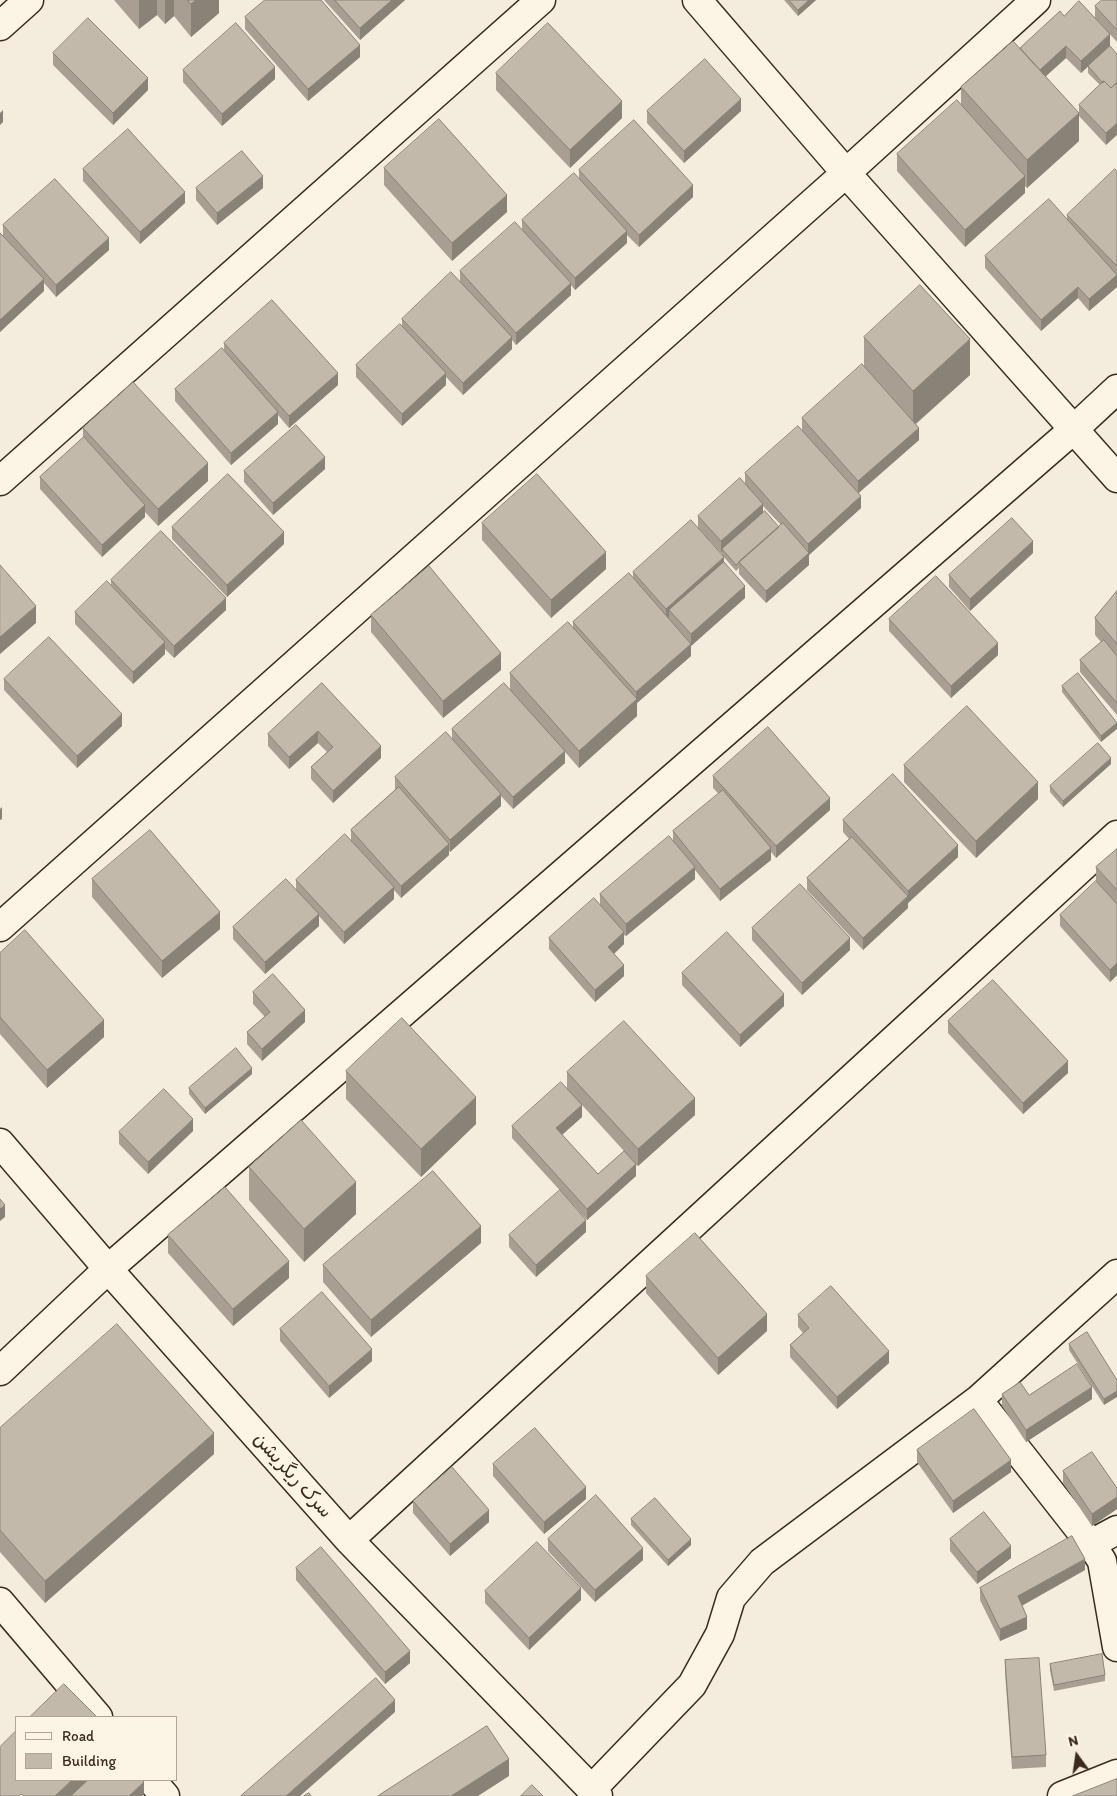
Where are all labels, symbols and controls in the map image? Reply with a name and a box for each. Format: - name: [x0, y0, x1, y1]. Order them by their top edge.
- street label: سرک ریگریشن: [248, 1429, 336, 1523]
- legend: [15, 1716, 178, 1781]
- text: Road: [62, 1727, 94, 1745]
- north arrow: [1052, 1731, 1102, 1781]
- text: N: [1067, 1732, 1080, 1750]
- text: Building: [62, 1752, 116, 1770]

